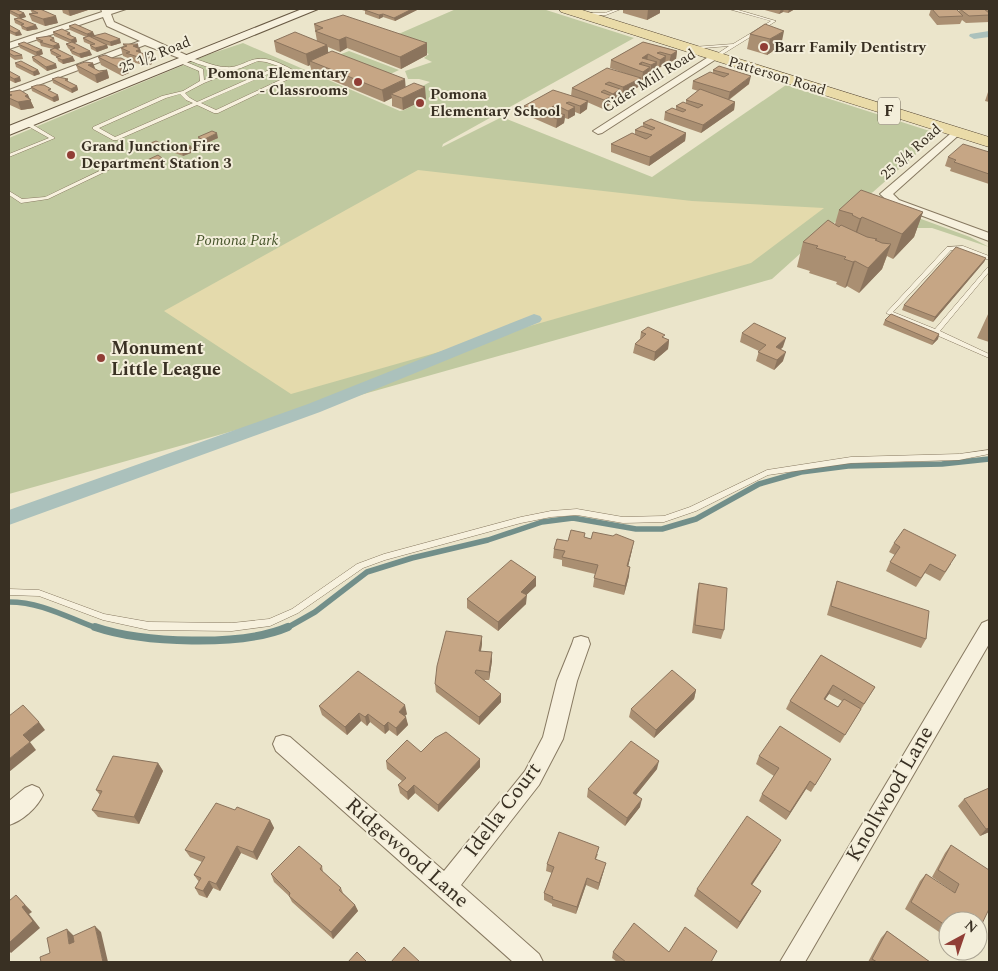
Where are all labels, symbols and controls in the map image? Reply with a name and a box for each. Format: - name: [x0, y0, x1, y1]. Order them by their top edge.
- street label: 25 1/2 Road: [116, 30, 194, 80]
- place label: Barr Family Dentistry: [774, 36, 927, 59]
- marker: Barr Family Dentistry: [758, 41, 770, 53]
- street label: Cider Mill Road: [598, 43, 700, 119]
- street label: Patterson Road: [725, 50, 829, 102]
- place label: Pomona Elementary - Classrooms: [207, 62, 349, 102]
- marker: Pomona Elementary - Classrooms: [352, 76, 364, 88]
- place label: Pomona Elementary School: [430, 83, 561, 123]
- marker: Pomona Elementary School: [414, 97, 426, 109]
- road number: F: [878, 98, 900, 124]
- street label: 25 3/4 Road: [875, 118, 947, 186]
- place label: Grand Junction Fire Department Station 3: [81, 135, 232, 175]
- marker: Grand Junction Fire Department Station 3: [65, 149, 77, 161]
- park label: Pomona Park: [196, 229, 278, 252]
- place label: Monument Little League: [111, 335, 221, 383]
- marker: Monument Little League: [95, 352, 107, 364]
- street label: Knollwood Lane: [838, 720, 942, 868]
- street label: Idella Court: [456, 756, 550, 864]
- street label: Ridgewood Lane: [338, 790, 476, 916]
- north arrow: [938, 911, 988, 961]
- text: N: [960, 915, 982, 938]

